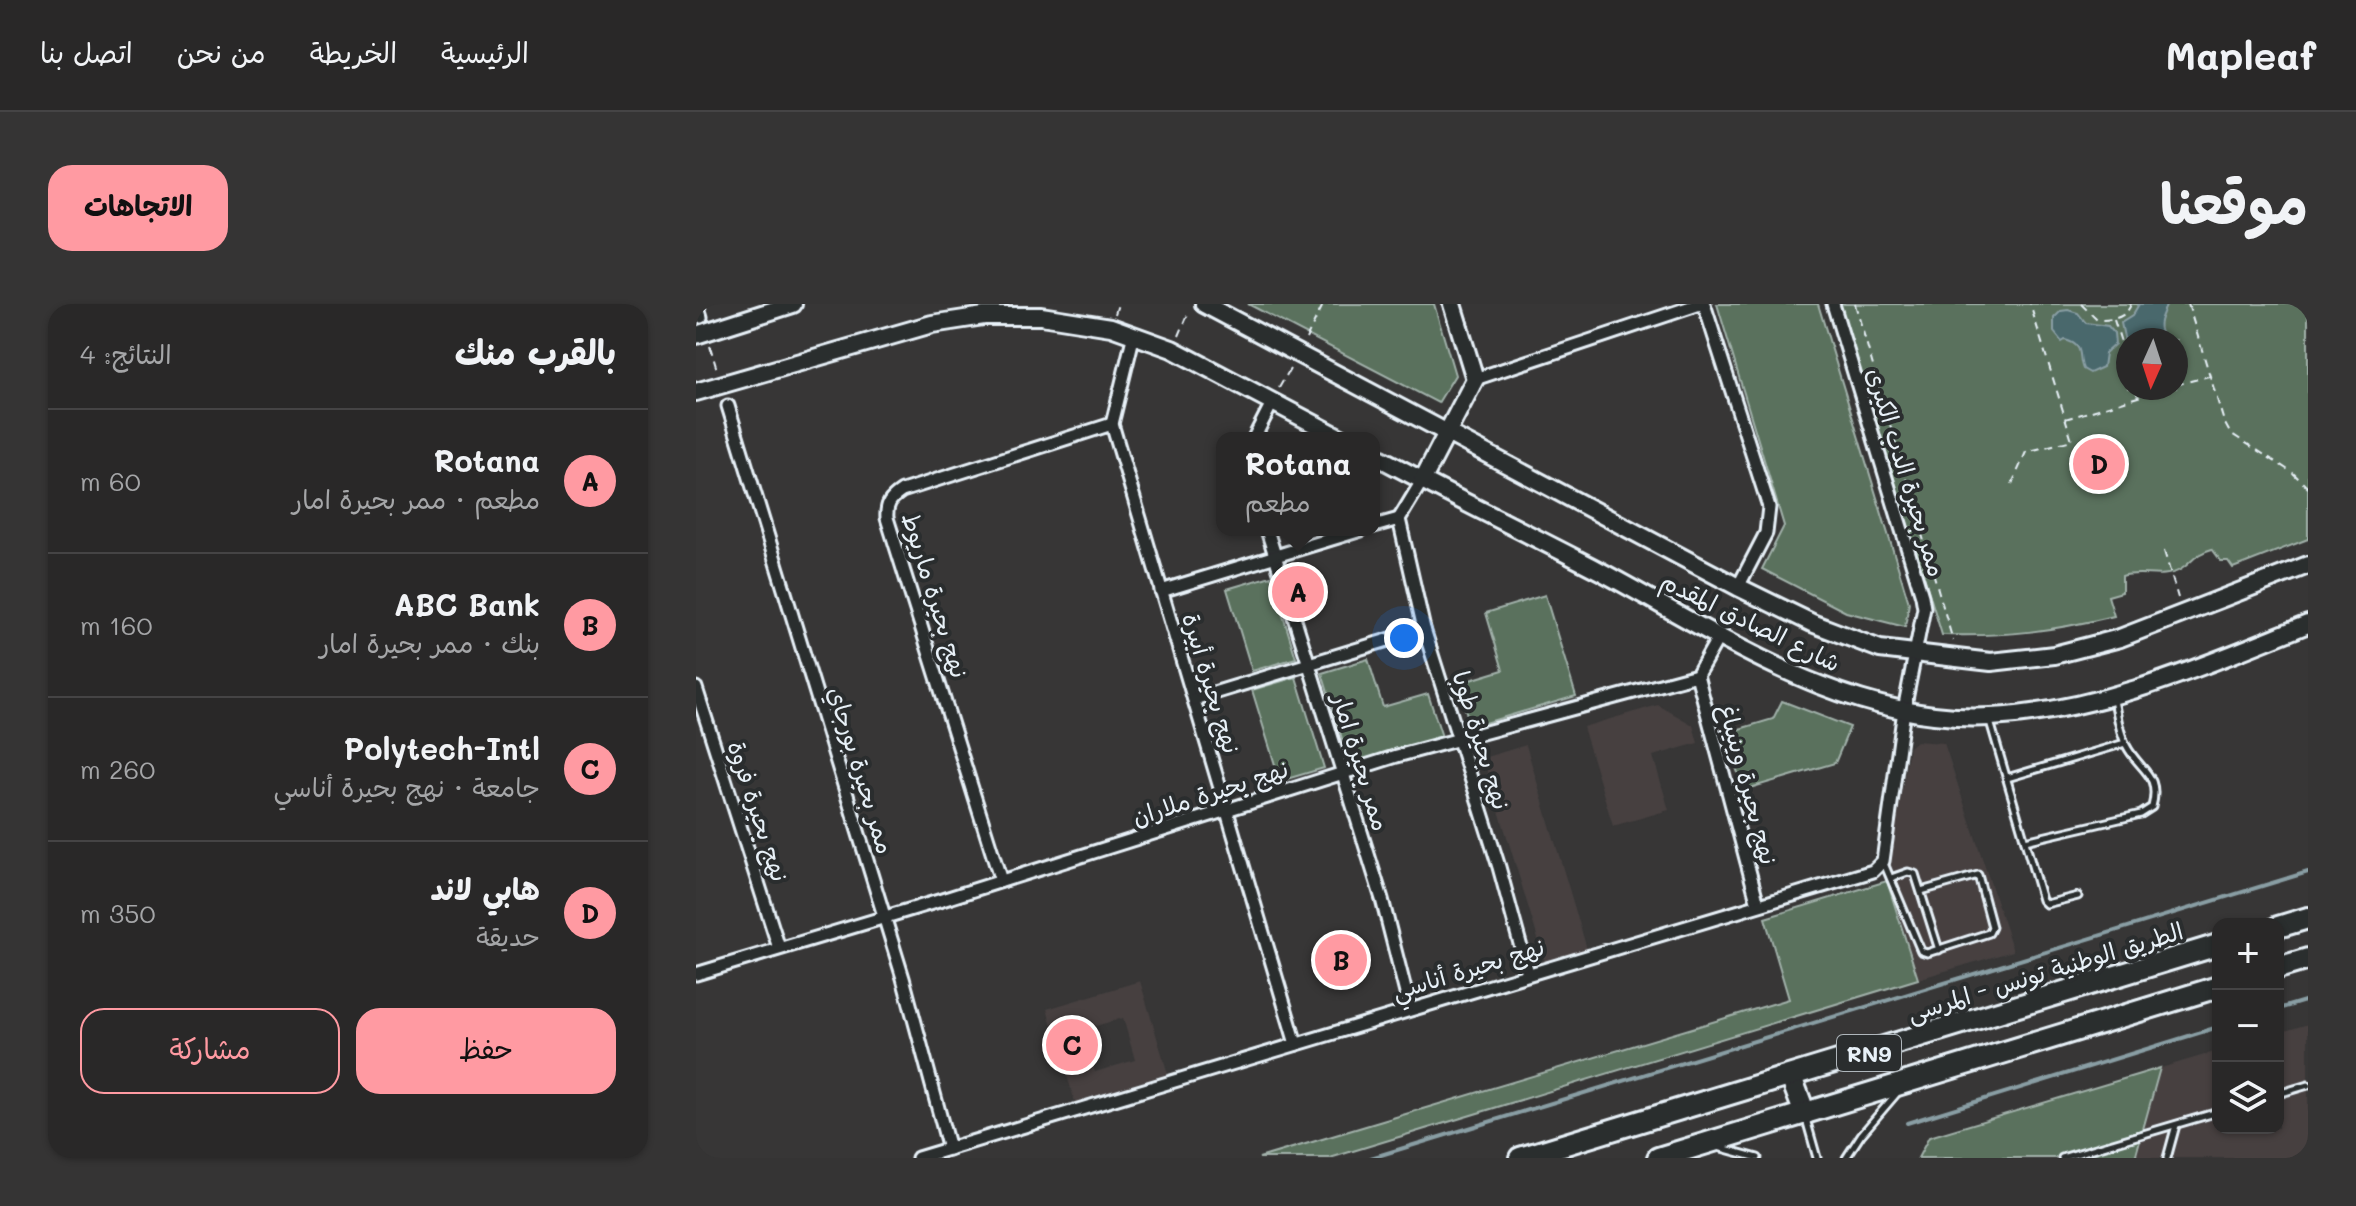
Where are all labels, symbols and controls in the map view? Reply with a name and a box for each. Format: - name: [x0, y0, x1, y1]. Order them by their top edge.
- text: Mapleaf: [2165, 30, 2316, 80]
- text: اتصل بنا: [40, 34, 133, 70]
- text: من نحن: [177, 34, 266, 70]
- text: الخريطة: [310, 34, 397, 70]
- text: الرئيسية: [441, 34, 529, 70]
- button: الاتجاهات: [48, 165, 228, 251]
- text: موقعنا: [2160, 165, 2308, 238]
- north arrow: [2116, 328, 2188, 400]
- text: بالقرب منك: [455, 329, 616, 374]
- text: النتائج: 4: [80, 337, 172, 371]
- street label: ممر بحيرة الدب الكبرى: [1860, 364, 1954, 580]
- popup: [1216, 432, 1380, 536]
- pin: D: [2073, 434, 2125, 494]
- text: Rotana: [434, 440, 540, 480]
- text: Rotana: [1245, 443, 1351, 483]
- text: 60 m: [80, 464, 141, 498]
- text: A: [581, 464, 599, 498]
- text: مطعم · ممر بحيرة امار: [292, 482, 540, 516]
- text: مطعم: [1245, 485, 1311, 519]
- street label: نهج بحيرة ماريوط: [894, 509, 976, 682]
- pin: A: [1272, 562, 1324, 622]
- street label: شارع الصادق المقدم: [1654, 564, 1846, 681]
- text: ABC Bank: [394, 584, 540, 624]
- text: 160 m: [80, 608, 152, 642]
- text: B: [581, 608, 599, 642]
- street label: نهج بحيرة أبيرة: [1174, 609, 1248, 758]
- your location: [1384, 618, 1424, 658]
- text: بنك · ممر بحيرة امار: [319, 626, 540, 660]
- street label: نهج بحيرة طوبا: [1444, 667, 1518, 814]
- street label: ممر بحيرة بورجاي: [819, 683, 902, 858]
- street label: ممر بحيرة امار: [1326, 688, 1398, 834]
- street label: نهج بحيرة وينيباغ: [1710, 700, 1785, 869]
- text: Polytech-Intl: [344, 728, 540, 768]
- street label: نهج بحيرة فروة: [720, 737, 796, 886]
- text: 260 m: [80, 752, 155, 786]
- text: C: [580, 752, 600, 786]
- street label: نهج بحيرة ملاران: [1128, 752, 1293, 834]
- text: جامعة · نهج بحيرة أناسي: [274, 770, 540, 804]
- text: هابي لاند: [430, 868, 540, 908]
- text: 350 m: [80, 896, 156, 930]
- text: D: [581, 896, 599, 930]
- street label: الطريق الوطنية تونس - المرسى: [1903, 914, 2187, 1029]
- map controls: [2212, 918, 2284, 1134]
- button: +: [2212, 918, 2284, 990]
- text: حديقة: [476, 919, 540, 953]
- pin: B: [1315, 930, 1367, 990]
- street label: نهج بحيرة أناسي: [1388, 930, 1550, 1013]
- button: −: [2212, 990, 2284, 1062]
- button: مشاركة: [80, 1008, 340, 1094]
- button: حفظ: [356, 1008, 616, 1094]
- pin: C: [1046, 1015, 1098, 1075]
- road number: RN9: [1837, 1035, 1901, 1071]
- button: layers: [2212, 1062, 2284, 1134]

